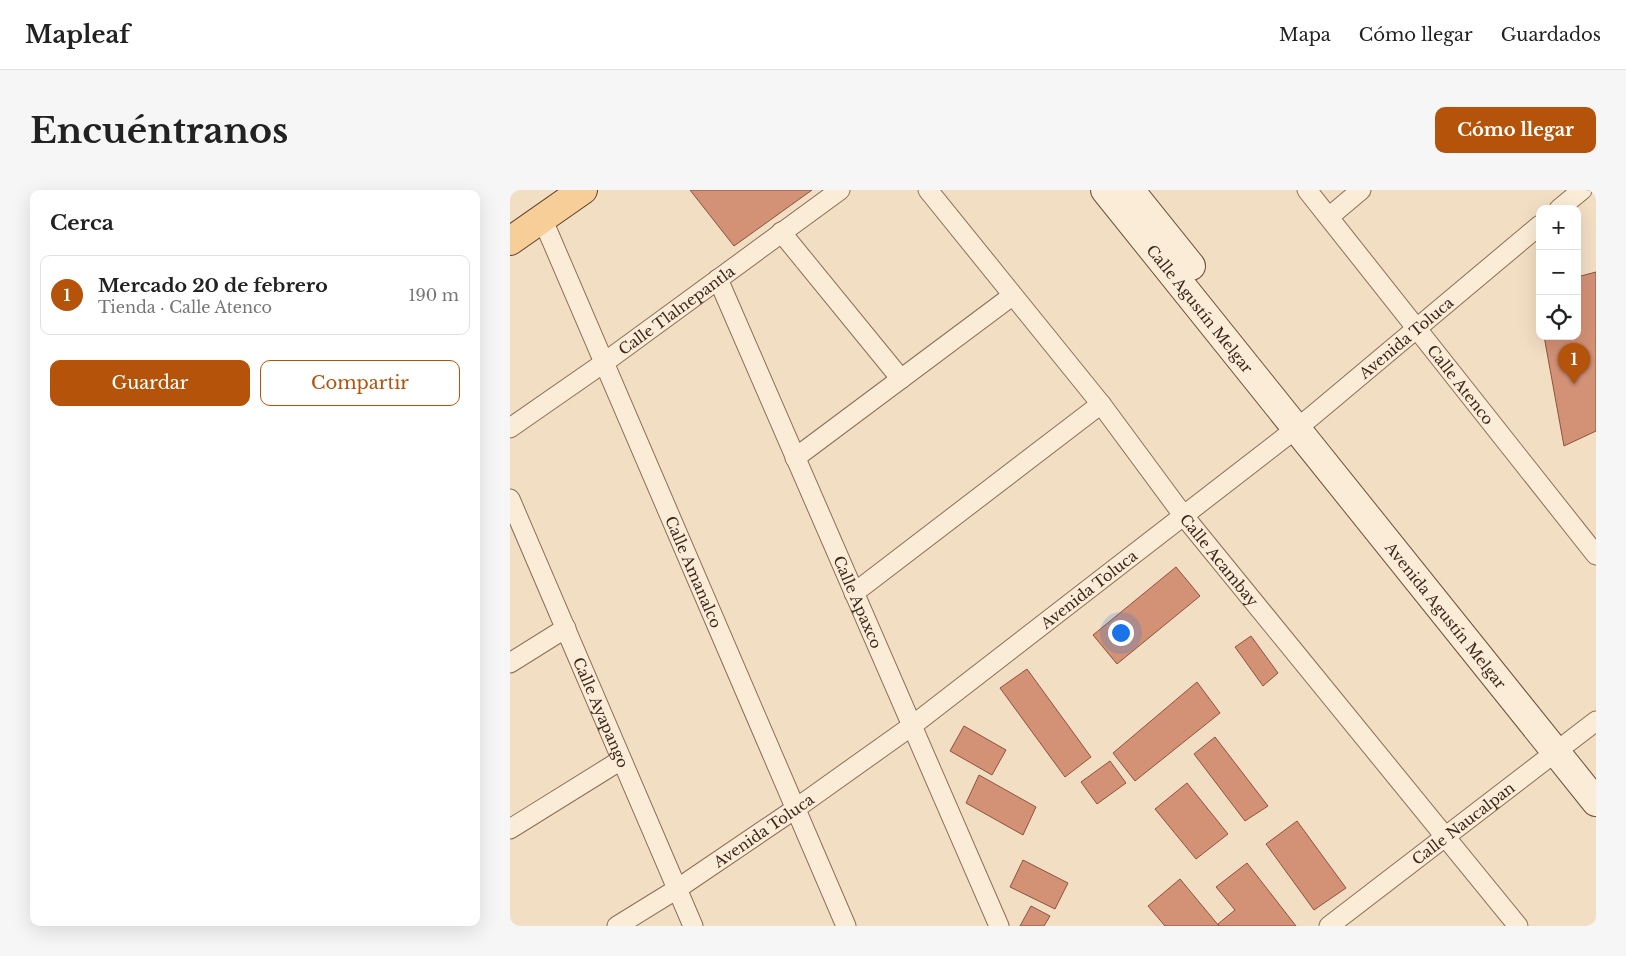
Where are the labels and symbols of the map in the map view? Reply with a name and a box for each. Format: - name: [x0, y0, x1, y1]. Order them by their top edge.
- street label: Calle Agustín Melgar: [1143, 240, 1258, 377]
- street label: Calle Tlalnepantla: [614, 261, 739, 359]
- street label: Avenida Toluca: [1354, 292, 1457, 383]
- street label: Calle Atenco: [1424, 341, 1498, 428]
- pin: 1: [1558, 343, 1590, 384]
- street label: Calle Acambay: [1176, 510, 1263, 610]
- street label: Calle Amanalco: [662, 513, 726, 631]
- street label: Avenida Agustín Melgar: [1381, 537, 1511, 693]
- street label: Avenida Toluca: [1036, 545, 1141, 633]
- street label: Calle Apaxco: [830, 553, 887, 651]
- your location: [1108, 620, 1134, 646]
- street label: Calle Ayapango: [569, 654, 634, 771]
- street label: Calle Naucalpan: [1408, 778, 1518, 869]
- street label: Avenida Toluca: [709, 789, 818, 872]

